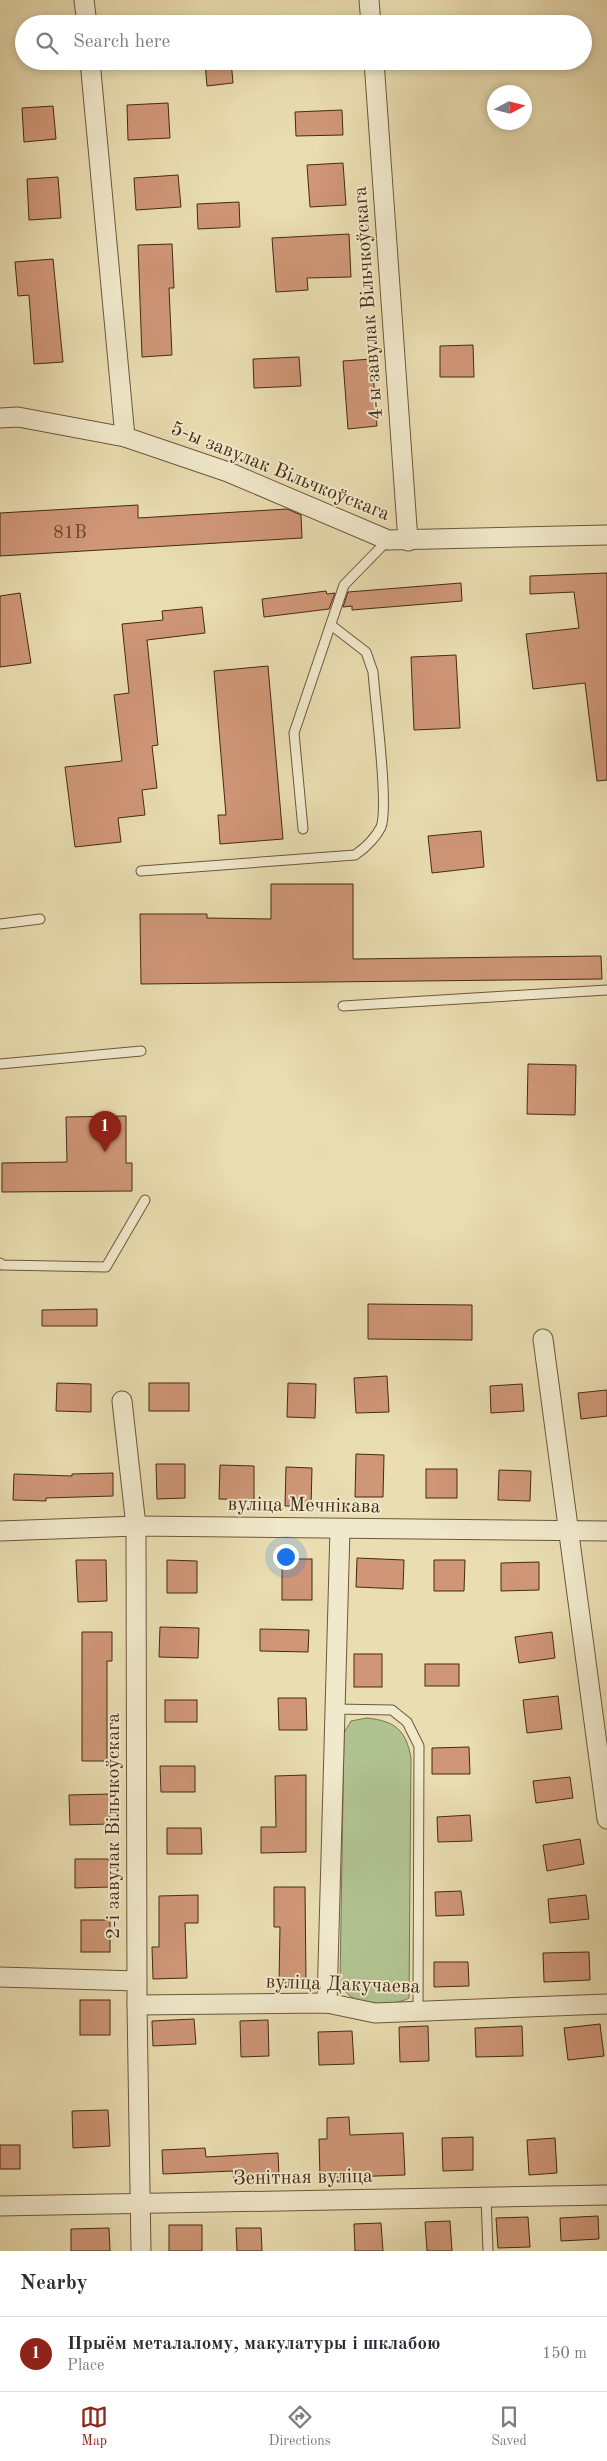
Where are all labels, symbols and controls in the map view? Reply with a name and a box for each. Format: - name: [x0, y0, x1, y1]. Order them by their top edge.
- search box: [15, 15, 592, 70]
- icon: search: [33, 29, 61, 57]
- text: Search here: [73, 33, 170, 52]
- north arrow: [487, 85, 532, 130]
- street label: 4-ы завулак Вільчкоўскага: [351, 185, 387, 421]
- street label: 5-ы завулак Вільчкоўскага: [168, 419, 392, 525]
- house number: 81В: [53, 524, 87, 542]
- pin: 1: [89, 1111, 121, 1152]
- street label: вуліца Мечнікава: [227, 1495, 381, 1517]
- your location: [273, 1544, 299, 1570]
- street label: 2-і завулак Вільчкоўскага: [104, 1713, 124, 1939]
- street label: вуліца Дакучаева: [265, 1972, 421, 1998]
- street label: Зенітная вуліца: [233, 2167, 373, 2189]
- text: Nearby: [20, 2273, 88, 2294]
- text: Прыём металалому, макулатуры і шклабою: [67, 2335, 441, 2354]
- text: 1: [31, 2346, 41, 2362]
- text: 150 m: [542, 2346, 587, 2362]
- text: Place: [67, 2358, 104, 2374]
- tab: Map: [80, 2403, 108, 2450]
- tab: Directions: [269, 2403, 331, 2450]
- tab: Saved: [491, 2403, 527, 2450]

